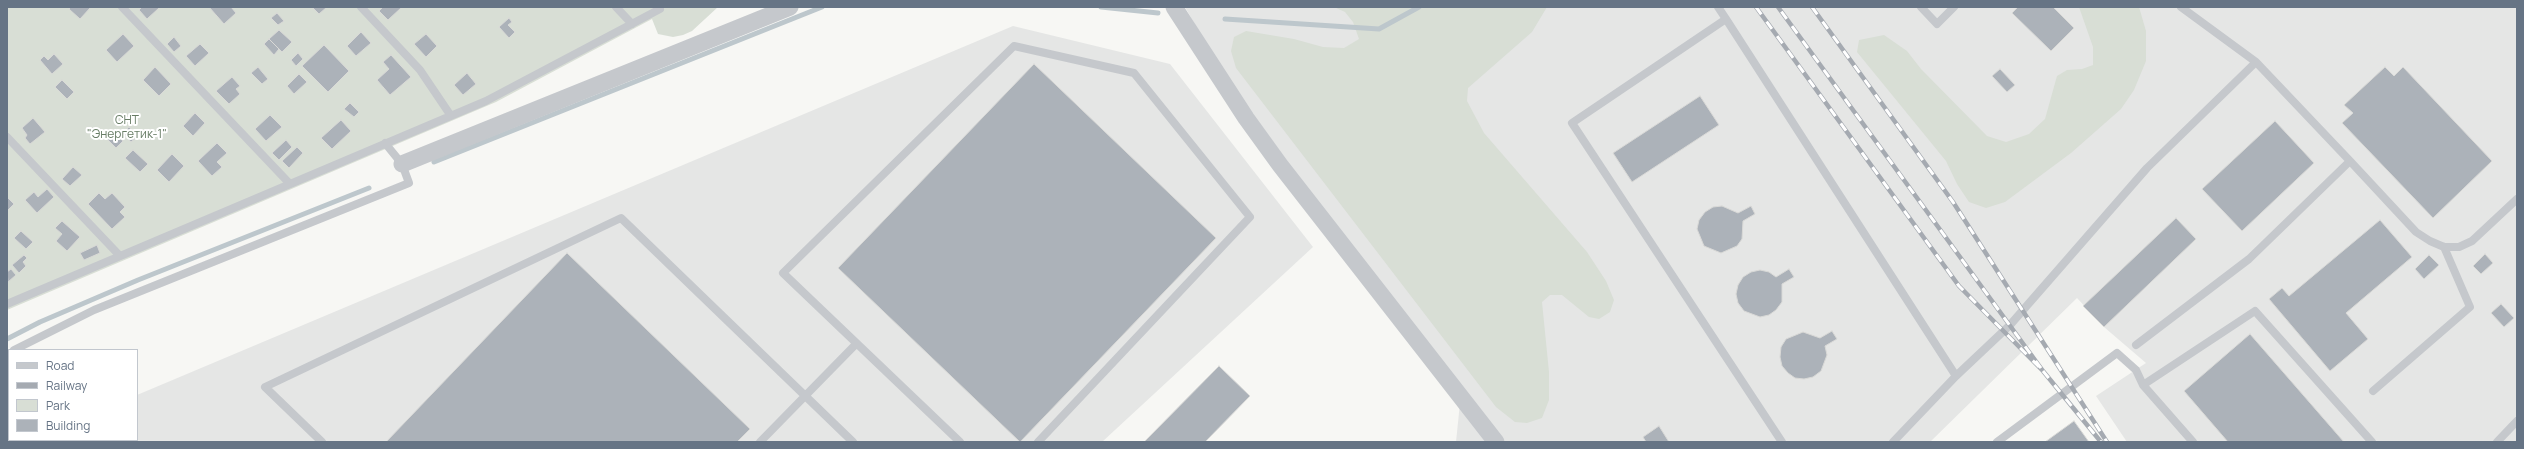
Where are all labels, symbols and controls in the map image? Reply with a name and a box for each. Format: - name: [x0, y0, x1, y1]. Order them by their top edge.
- park label: СНТ "Энергетик-1": [87, 114, 167, 142]
- legend: [8, 349, 138, 441]
- text: Road: [46, 357, 74, 374]
- text: Railway: [46, 377, 87, 394]
- text: Park: [46, 397, 70, 414]
- text: Building: [46, 417, 90, 434]

